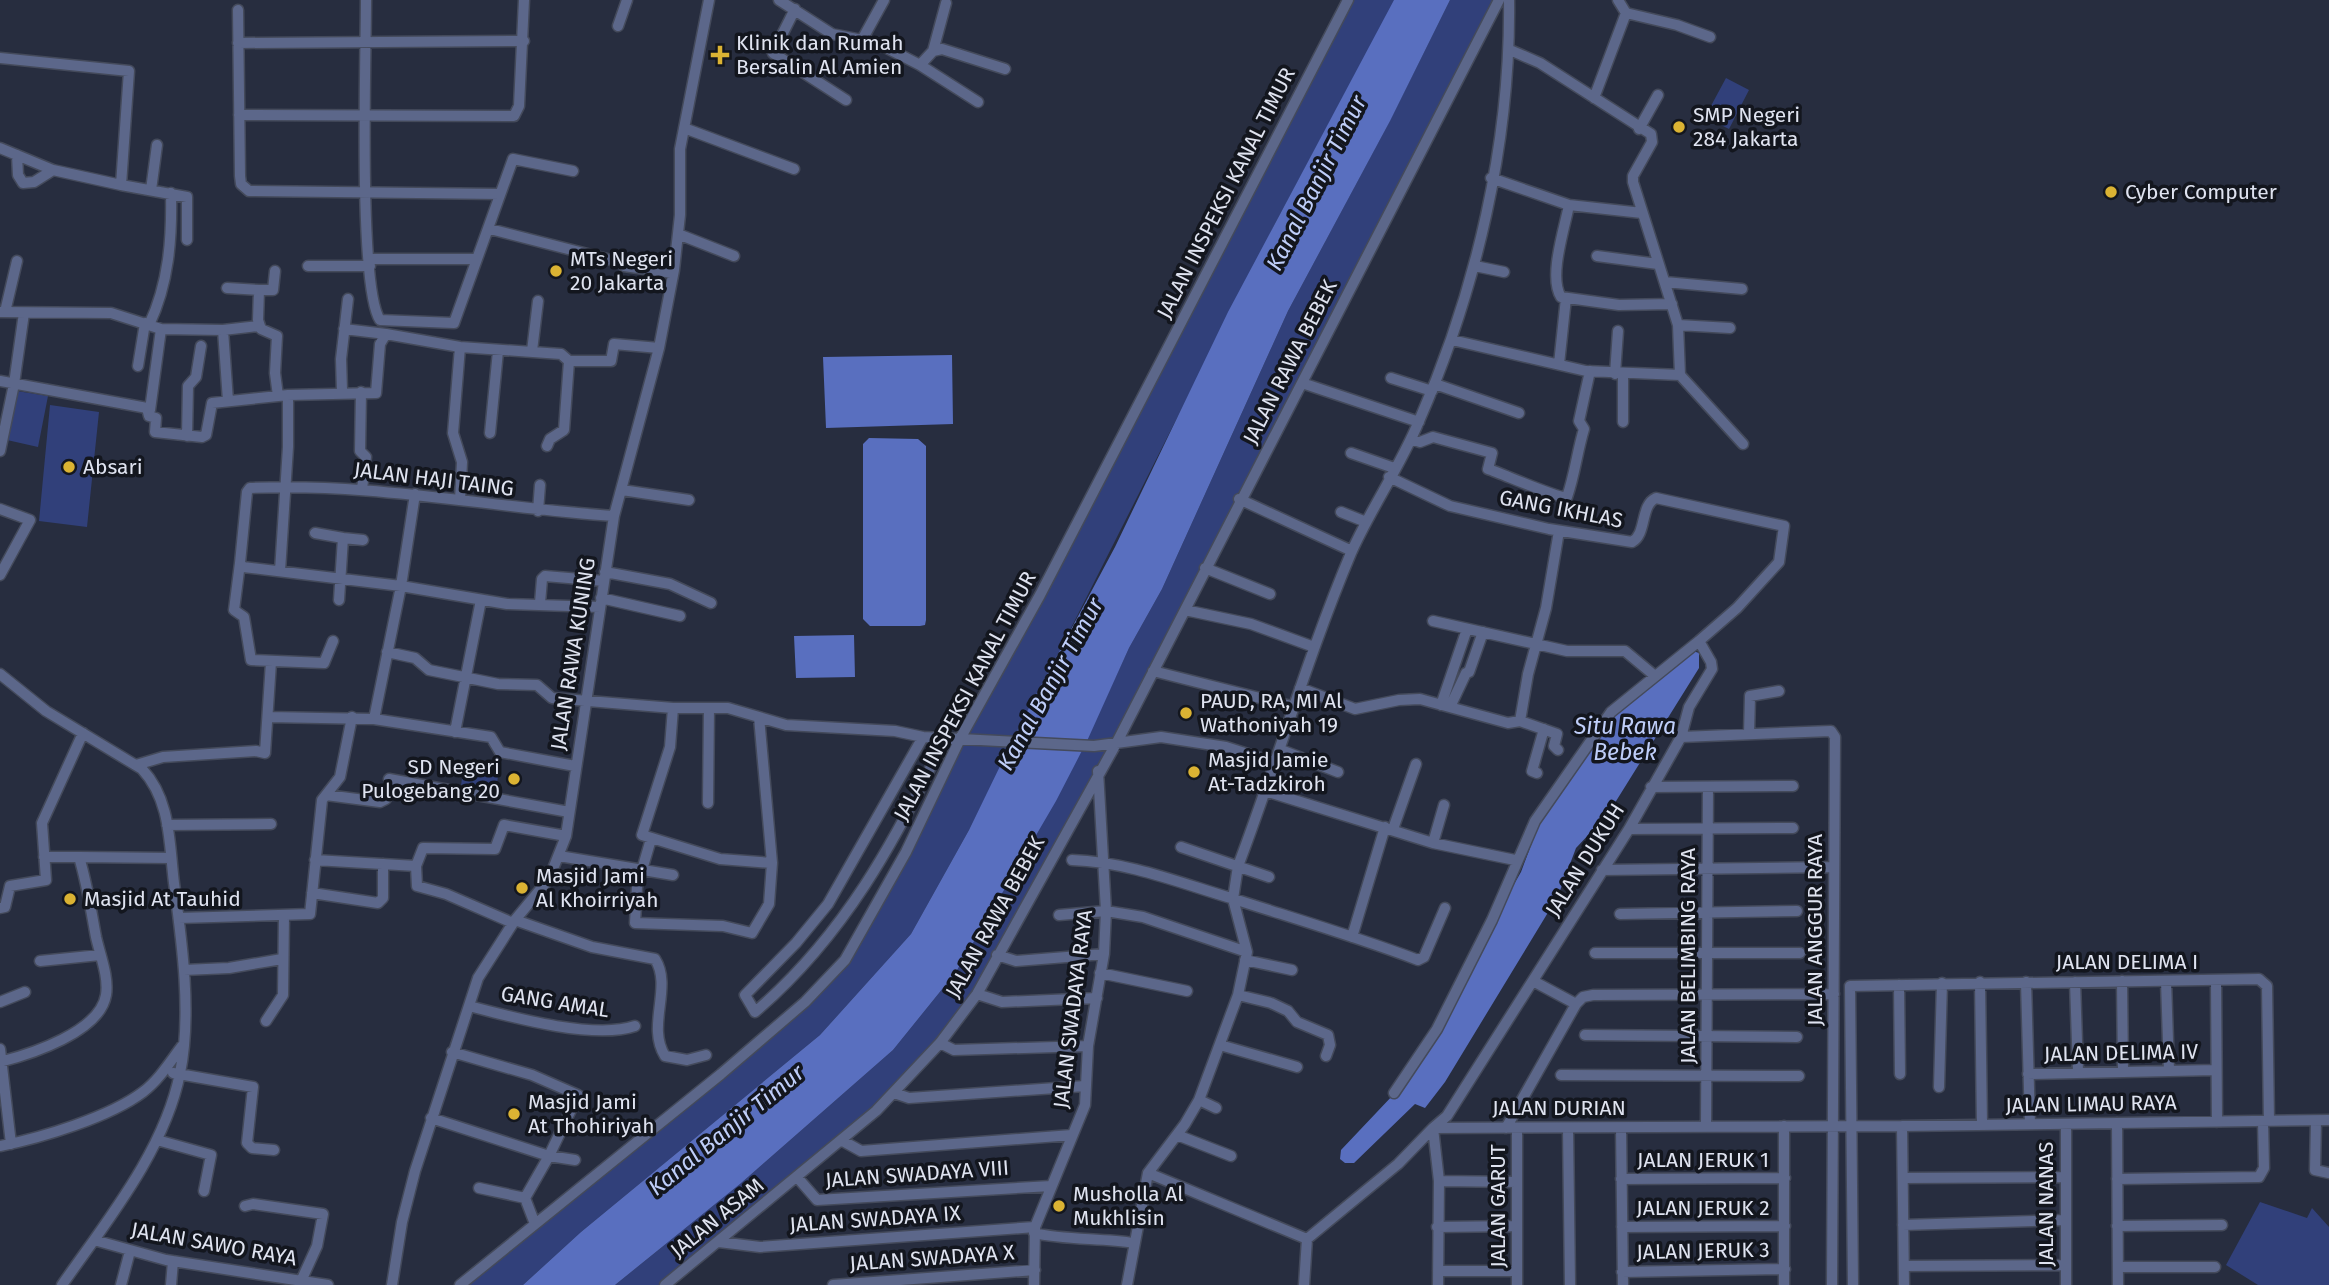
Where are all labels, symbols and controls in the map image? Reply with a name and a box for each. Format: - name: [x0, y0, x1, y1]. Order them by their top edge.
- place label: Klinik dan Rumah Bersalin Al Amien: [736, 30, 904, 80]
- marker: Klinik dan Rumah Bersalin Al Amien: [710, 45, 730, 65]
- street label: JALAN INSPEKSI KANAL TIMUR: [1151, 63, 1301, 323]
- water label: Kanal Banjir Timur: [1260, 90, 1373, 275]
- place label: SMP Negeri 284 Jakarta: [1693, 102, 1800, 152]
- marker: SMP Negeri 284 Jakarta: [1671, 119, 1687, 135]
- place label: Cyber Computer: [2125, 179, 2277, 205]
- marker: Cyber Computer: [2103, 184, 2119, 200]
- place label: MTs Negeri 20 Jakarta: [570, 246, 673, 296]
- marker: MTs Negeri 20 Jakarta: [548, 263, 564, 279]
- street label: JALAN RAWA BEBEK: [1237, 275, 1343, 448]
- place label: Absari: [83, 454, 143, 480]
- street label: JALAN HAJI TAING: [353, 456, 515, 502]
- marker: Absari: [61, 459, 77, 475]
- street label: GANG IKHLAS: [1497, 484, 1625, 534]
- street label: JALAN RAWA KUNING: [545, 556, 601, 752]
- street label: JALAN INSPEKSI KANAL TIMUR: [888, 567, 1042, 825]
- water label: Kanal Banjir Timur: [991, 592, 1110, 775]
- place label: PAUD, RA, MI Al Wathoniyah 19: [1200, 688, 1342, 738]
- marker: PAUD, RA, MI Al Wathoniyah 19: [1178, 705, 1194, 721]
- water label: Situ Rawa Bebek: [1573, 712, 1676, 766]
- place label: Masjid Jamie At-Tadzkiroh: [1208, 747, 1328, 797]
- place label: SD Negeri Pulogebang 20: [361, 754, 500, 804]
- marker: Masjid Jamie At-Tadzkiroh: [1186, 764, 1202, 780]
- marker: SD Negeri Pulogebang 20: [506, 771, 522, 787]
- street label: JALAN DUKUH: [1540, 799, 1630, 921]
- street label: JALAN RAWA BEBEK: [940, 831, 1051, 1002]
- street label: JALAN ANGGUR RAYA: [1802, 834, 1828, 1026]
- street label: JALAN BELIMBING RAYA: [1675, 848, 1701, 1064]
- place label: Masjid Jami Al Khoirriyah: [536, 863, 658, 913]
- marker: Masjid Jami Al Khoirriyah: [514, 880, 530, 896]
- place label: Masjid At Tauhid: [84, 886, 241, 912]
- marker: Masjid At Tauhid: [62, 891, 78, 907]
- street label: JALAN SWADAYA RAYA: [1048, 908, 1098, 1110]
- street label: JALAN DELIMA I: [2056, 949, 2198, 975]
- street label: GANG AMAL: [499, 981, 612, 1023]
- street label: JALAN DELIMA IV: [2044, 1039, 2199, 1067]
- water label: Kanal Banjir Timur: [642, 1058, 811, 1202]
- place label: Masjid Jami At Thohiriyah: [528, 1089, 655, 1139]
- street label: JALAN LIMAU RAYA: [2005, 1090, 2177, 1118]
- street label: JALAN DURIAN: [1492, 1095, 1626, 1121]
- marker: Masjid Jami At Thohiriyah: [506, 1106, 522, 1122]
- street label: JALAN NANAS: [2033, 1141, 2059, 1267]
- street label: JALAN GARUT: [1485, 1144, 1511, 1268]
- street label: JALAN JERUK 1: [1637, 1147, 1769, 1173]
- street label: JALAN SWADAYA VIII: [824, 1155, 1010, 1193]
- street label: JALAN ASAM: [665, 1172, 769, 1264]
- place label: Musholla Al Mukhlisin: [1073, 1181, 1183, 1231]
- street label: JALAN JERUK 2: [1636, 1195, 1770, 1221]
- marker: Musholla Al Mukhlisin: [1051, 1198, 1067, 1214]
- street label: JALAN SWADAYA IX: [789, 1200, 962, 1238]
- street label: JALAN SAWO RAYA: [129, 1217, 299, 1271]
- street label: JALAN JERUK 3: [1636, 1237, 1770, 1265]
- street label: JALAN SWADAYA X: [849, 1239, 1016, 1277]

